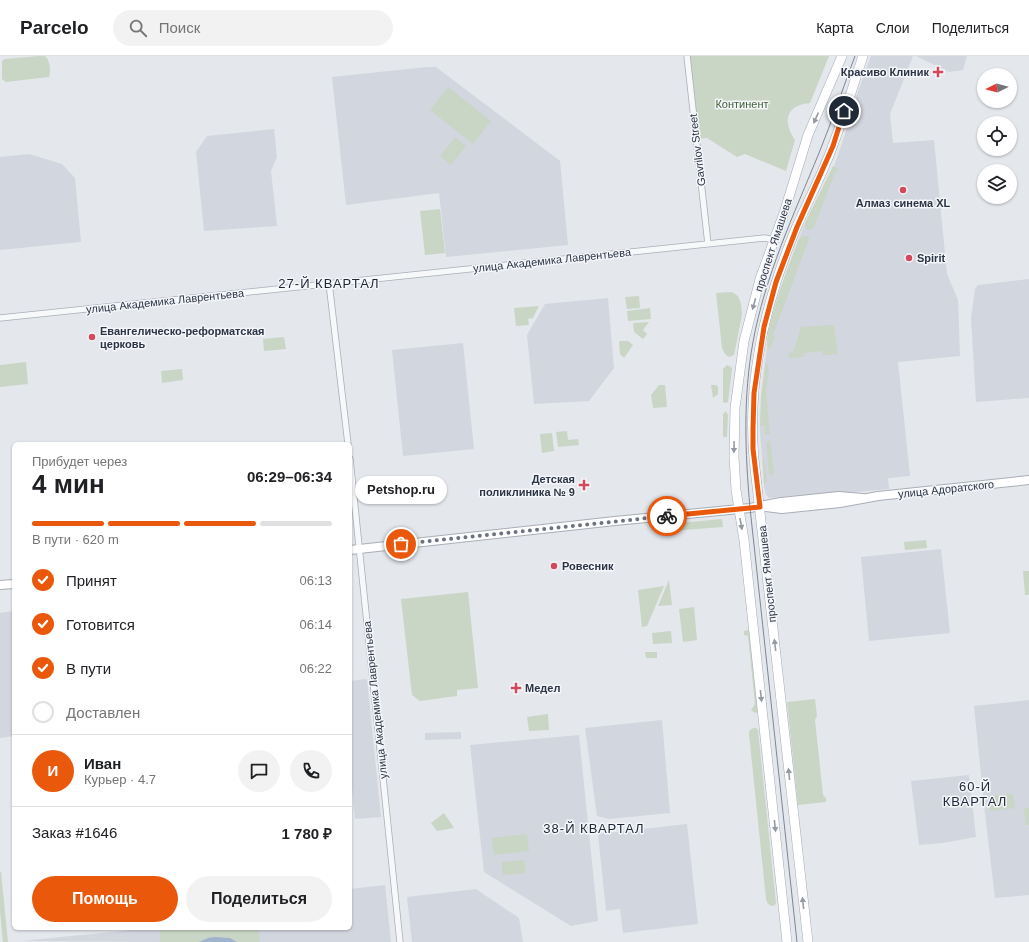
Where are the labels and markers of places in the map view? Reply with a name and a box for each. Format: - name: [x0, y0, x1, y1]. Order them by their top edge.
- place label: Красиво Клиник: [841, 66, 929, 78]
- marker: Красиво Клиник: [932, 66, 944, 78]
- pin: [827, 94, 861, 128]
- marker: Алмаз синема XL: [898, 185, 908, 195]
- place label: Алмаз синема XL: [856, 197, 950, 209]
- place label: Spirit: [917, 252, 945, 264]
- marker: Spirit: [904, 253, 914, 263]
- place label: Евангелическо-реформатская церковь: [100, 325, 265, 350]
- marker: Евангелическо-реформатская церковь: [87, 332, 97, 342]
- place label: Детская поликлиника № 9: [479, 473, 575, 498]
- callout: Petshop.ru: [355, 476, 447, 504]
- marker: Детская поликлиника № 9: [578, 479, 590, 491]
- pin: [384, 527, 418, 561]
- place label: Ровесник: [562, 560, 614, 572]
- marker: Ровесник: [549, 561, 559, 571]
- marker: Медел: [510, 682, 522, 694]
- place label: Медел: [525, 682, 560, 694]

